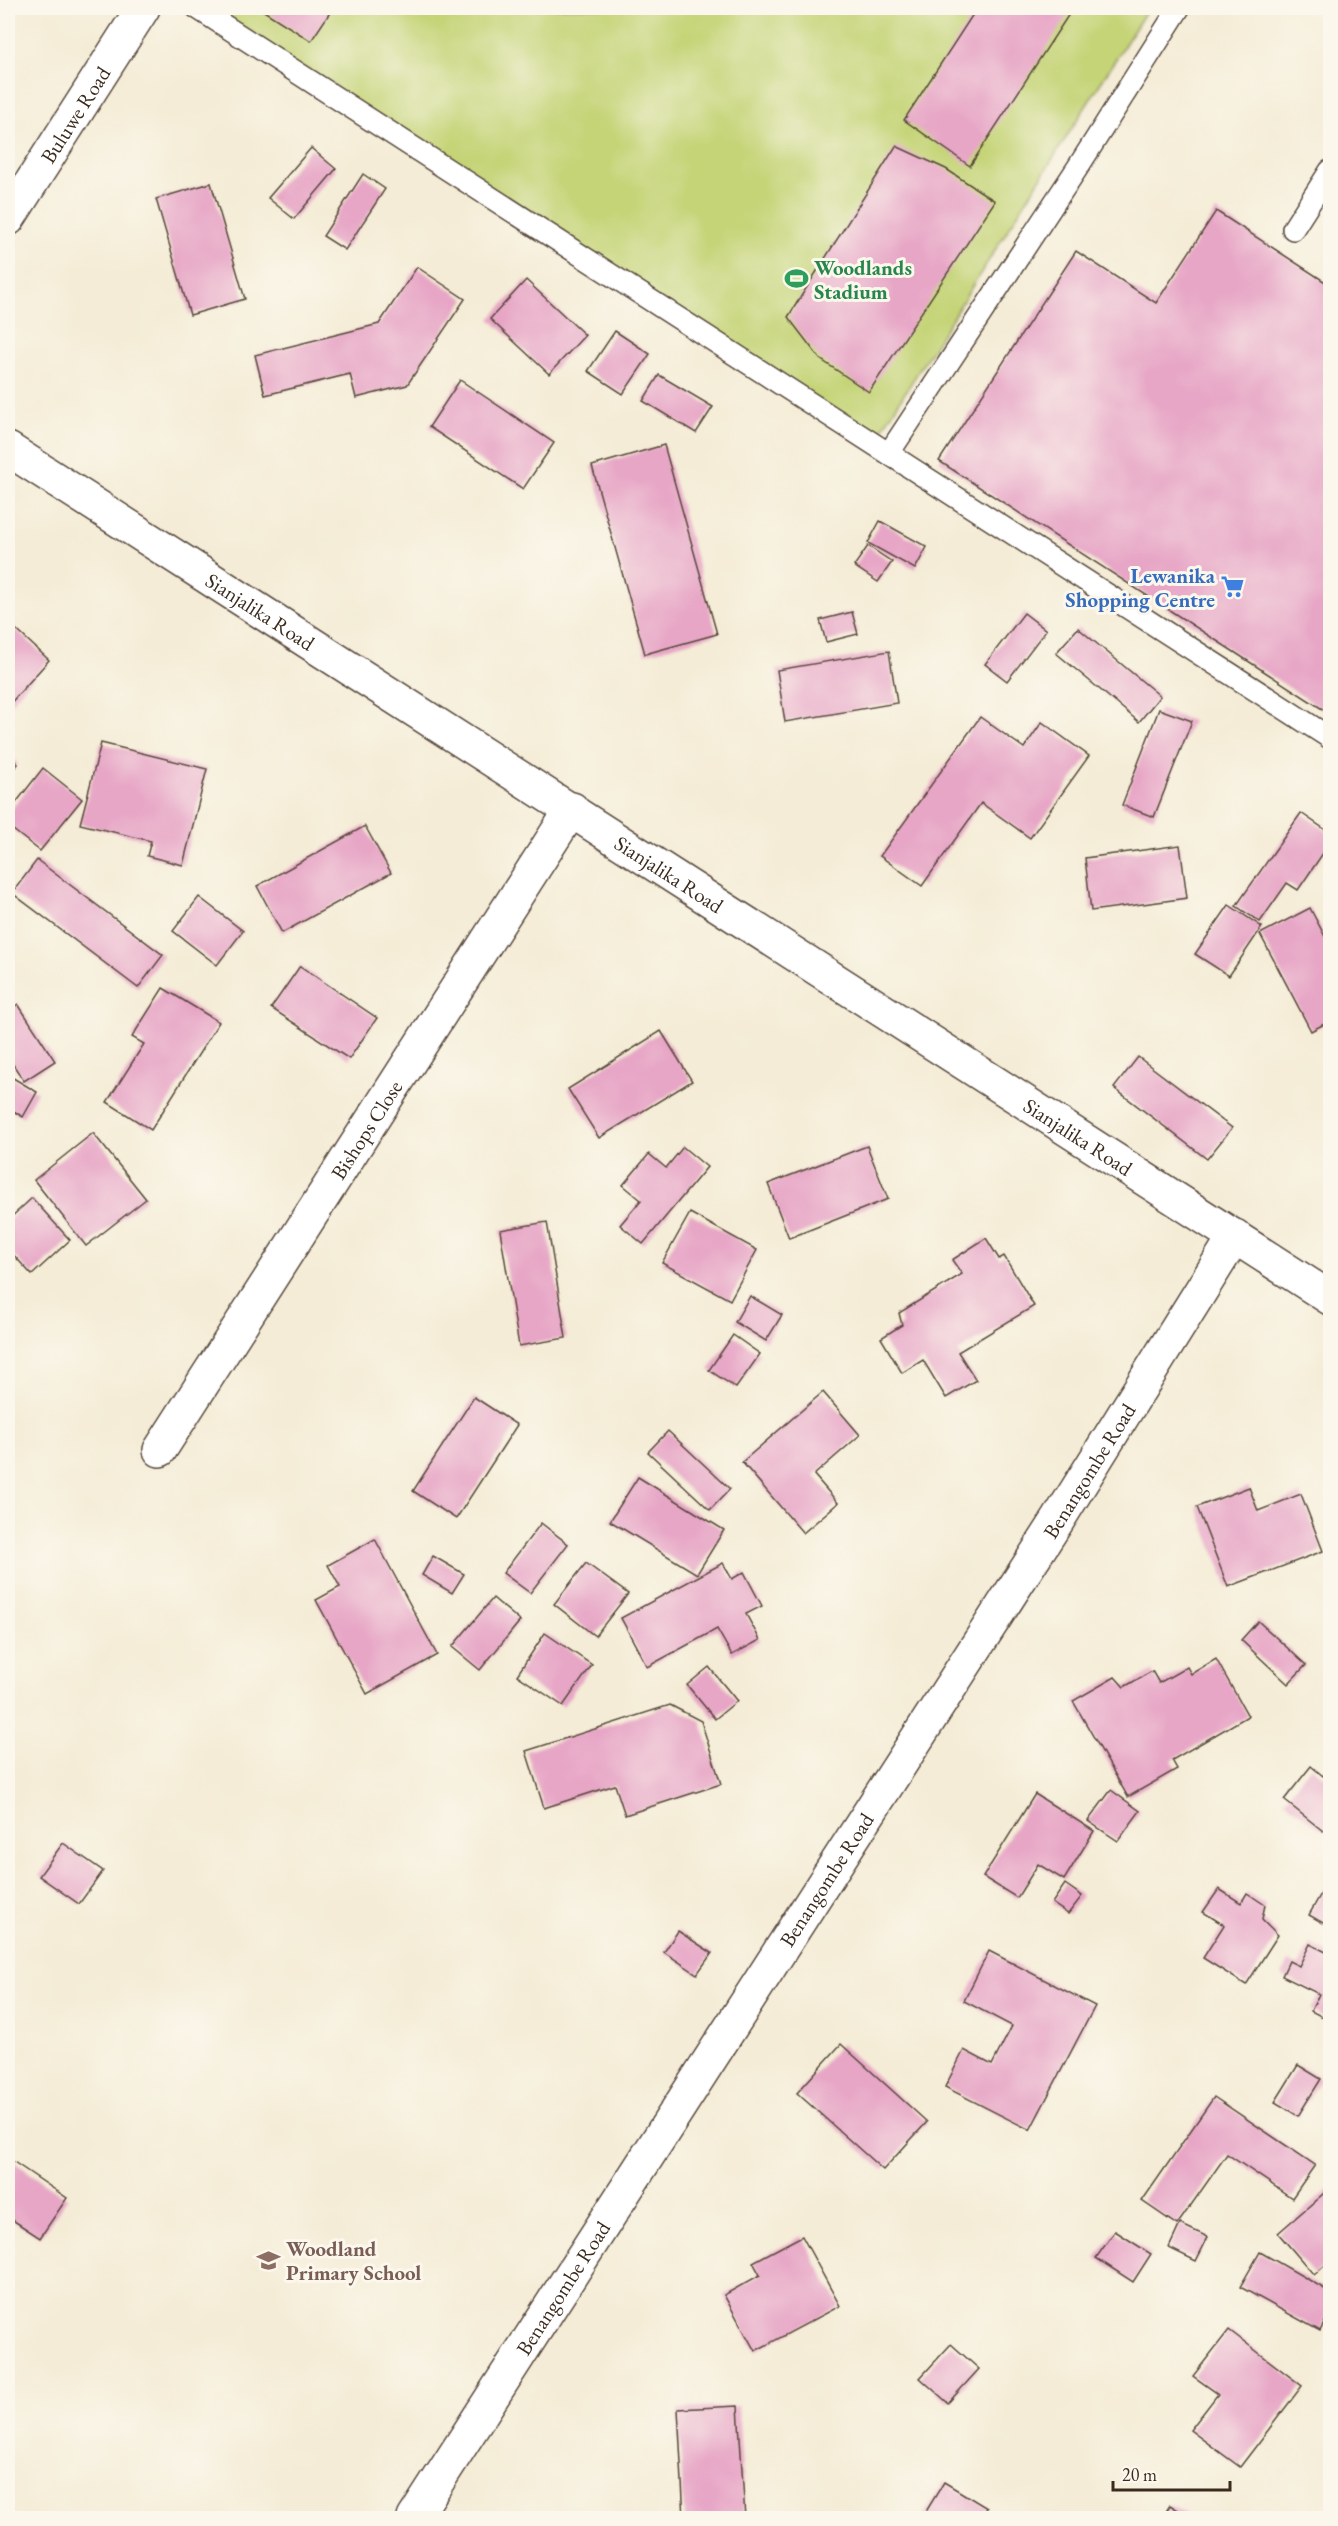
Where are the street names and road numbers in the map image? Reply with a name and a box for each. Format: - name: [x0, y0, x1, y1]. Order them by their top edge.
- street label: Buluwe Road: [34, 61, 116, 168]
- street label: Sianjalika Road: [201, 566, 320, 656]
- street label: Sianjalika Road: [610, 829, 729, 919]
- street label: Bishops Close: [324, 1075, 408, 1184]
- street label: Sianjalika Road: [1019, 1091, 1138, 1181]
- street label: Benangombe Road: [1036, 1398, 1141, 1543]
- street label: Benangombe Road: [773, 1807, 879, 1952]
- street label: Benangombe Road: [509, 2215, 616, 2360]

